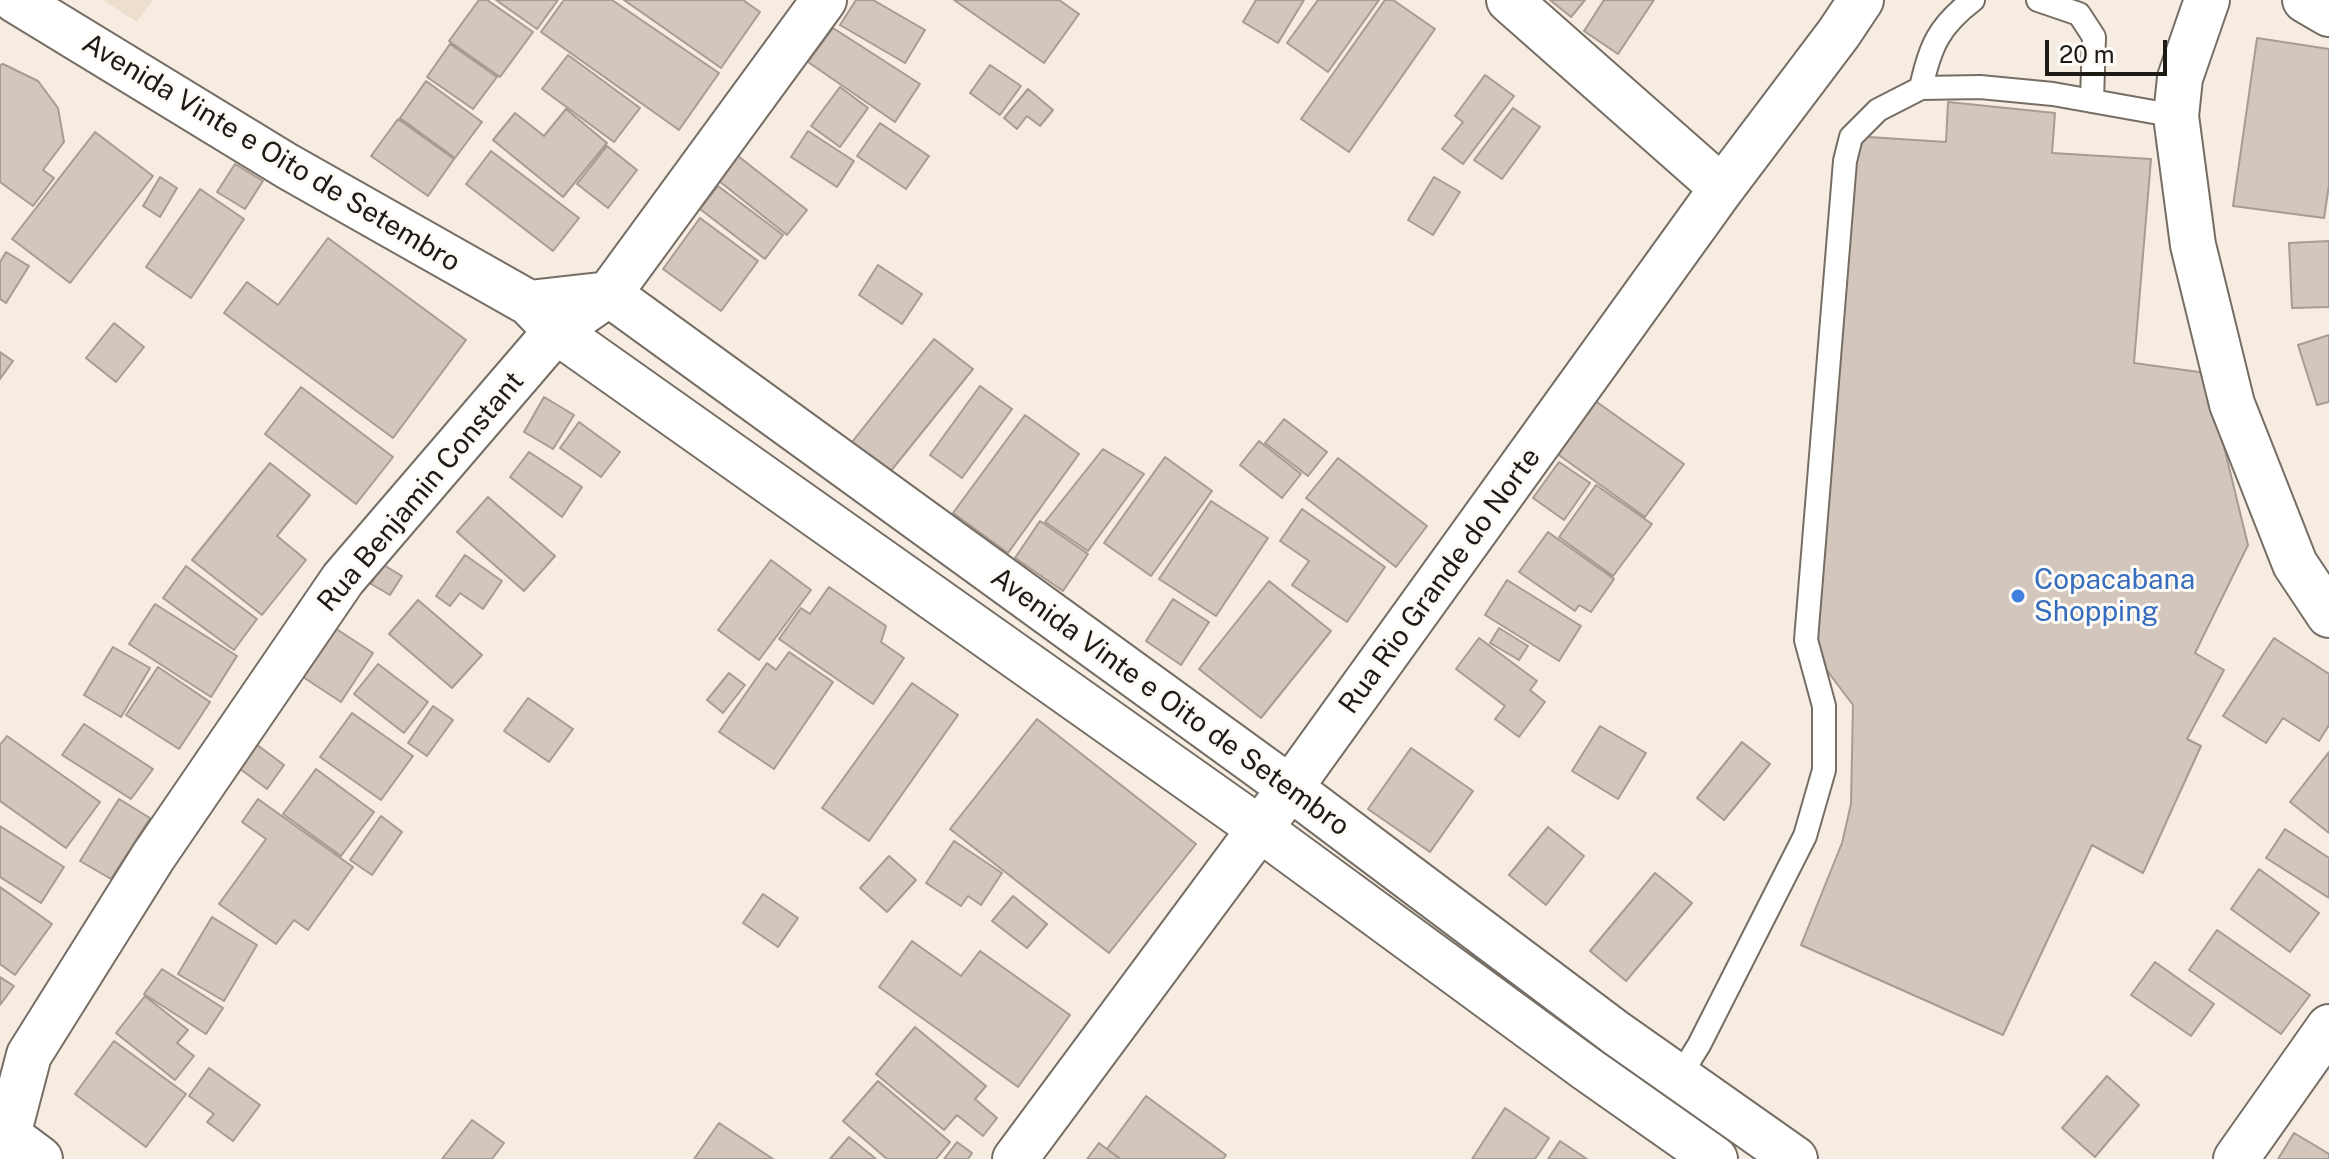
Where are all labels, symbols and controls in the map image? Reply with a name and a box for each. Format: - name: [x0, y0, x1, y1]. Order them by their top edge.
- scale bar: [2049, 24, 2171, 74]
- street label: Avenida Vinte e Oito de Setembro: [76, 27, 466, 279]
- text: 20 m: [2059, 40, 2115, 68]
- street label: Rua Benjamin Constant: [311, 365, 531, 619]
- street label: Rua Rio Grande do Norte: [1332, 441, 1548, 721]
- street label: Avenida Vinte e Oito de Setembro: [984, 561, 1356, 843]
- place label: Copacabana Shopping: [2034, 563, 2195, 629]
- marker: Copacabana Shopping: [2009, 587, 2027, 605]

